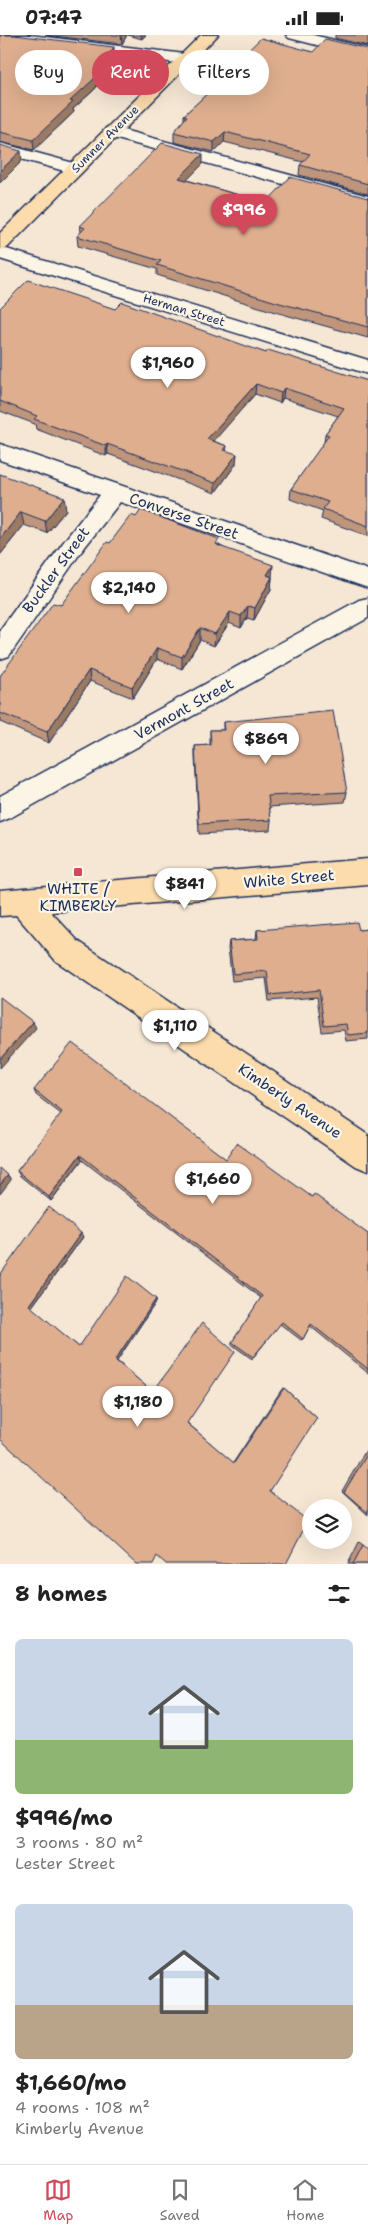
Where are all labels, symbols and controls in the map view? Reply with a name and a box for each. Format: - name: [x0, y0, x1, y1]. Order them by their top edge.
- text: 07:47: [25, 5, 82, 30]
- chip: Buy: [15, 50, 82, 95]
- chip: Rent: [92, 50, 169, 95]
- chip: Filters: [179, 50, 269, 95]
- street label: Sumner Avenue: [68, 102, 142, 176]
- pin: $996: [214, 193, 274, 236]
- text: $996: [222, 199, 266, 220]
- street label: Herman Street: [141, 290, 227, 330]
- pin: $1,960: [127, 347, 209, 389]
- text: $1,960: [142, 352, 194, 373]
- street label: Converse Street: [127, 488, 241, 544]
- street label: Buckler Street: [18, 523, 94, 617]
- pin: $2,140: [88, 571, 170, 614]
- text: $2,140: [102, 577, 156, 598]
- street label: Vermont Street: [131, 673, 237, 745]
- pin: $869: [236, 723, 296, 765]
- text: $869: [244, 728, 288, 749]
- street label: White Street: [243, 865, 335, 893]
- marker: WHITE / KIMBERLY: [72, 866, 84, 878]
- pin: $841: [155, 867, 215, 910]
- text: $841: [165, 873, 205, 894]
- place label: WHITE / KIMBERLY: [39, 879, 117, 916]
- pin: $1,110: [134, 1009, 216, 1052]
- text: $1,110: [153, 1015, 197, 1036]
- street label: Kimberly Avenue: [234, 1059, 346, 1143]
- pin: $1,660: [172, 1163, 254, 1205]
- text: $1,660: [186, 1168, 240, 1189]
- pin: $1,180: [97, 1385, 179, 1428]
- text: $1,180: [113, 1391, 163, 1412]
- map controls: [302, 1499, 352, 1549]
- button: layers: [302, 1499, 352, 1549]
- text: 8 homes: [15, 1580, 107, 1608]
- icon: filters: [325, 1580, 353, 1608]
- icon: home: [139, 1672, 229, 1762]
- text: $996/mo: [15, 1804, 113, 1832]
- text: 3 rooms · 80 m²: [15, 1832, 143, 1853]
- text: Lester Street: [15, 1853, 115, 1874]
- icon: home: [139, 1937, 229, 2027]
- text: $1,660/mo: [15, 2069, 127, 2097]
- text: 4 rooms · 108 m²: [15, 2097, 150, 2118]
- text: Kimberly Avenue: [15, 2118, 144, 2139]
- tab: Map: [43, 2176, 73, 2224]
- tab: Saved: [160, 2176, 200, 2224]
- tab: Home: [286, 2176, 325, 2224]

